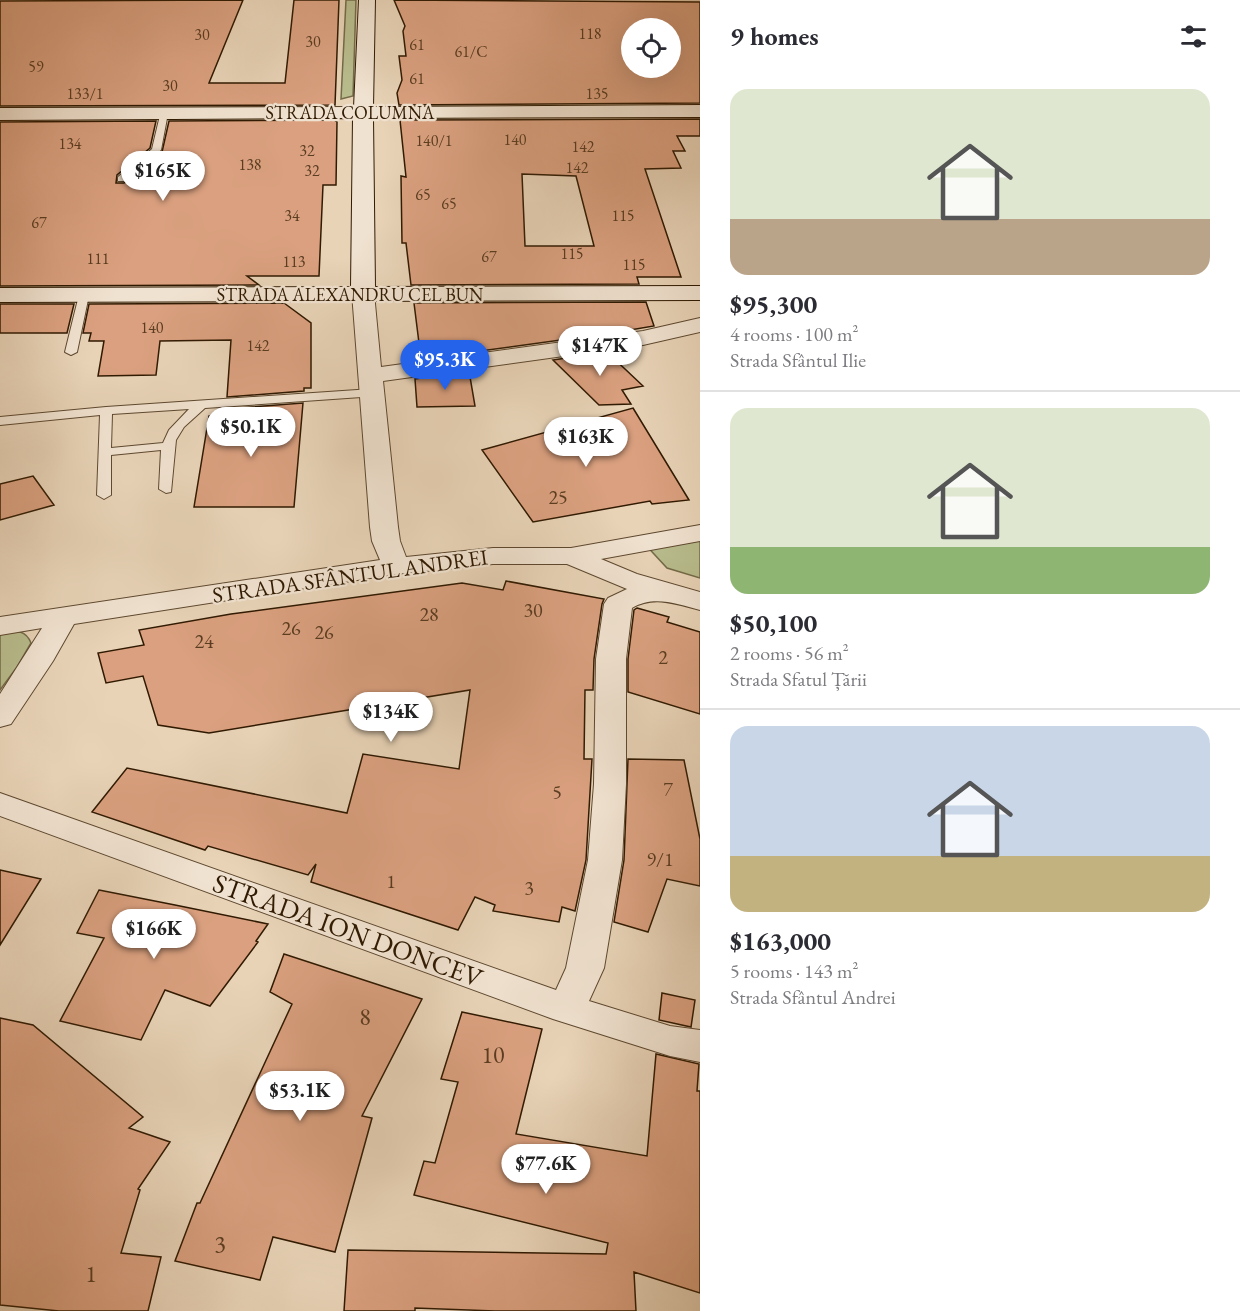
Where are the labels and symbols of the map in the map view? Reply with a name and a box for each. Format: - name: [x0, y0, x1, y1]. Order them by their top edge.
- house number: 118: [578, 23, 602, 44]
- house number: 30: [194, 24, 210, 45]
- house number: 30: [305, 31, 321, 52]
- house number: 61: [409, 34, 425, 55]
- house number: 61/C: [454, 41, 488, 62]
- house number: 59: [28, 56, 44, 77]
- house number: 61: [409, 68, 425, 89]
- house number: 30: [162, 75, 178, 96]
- house number: 133/1: [66, 83, 104, 104]
- house number: 135: [585, 83, 609, 104]
- street label: STRADA COLUMNA: [266, 101, 435, 124]
- house number: 140: [503, 129, 527, 150]
- house number: 140/1: [415, 130, 453, 151]
- house number: 134: [58, 133, 82, 154]
- house number: 142: [571, 136, 595, 157]
- house number: 32: [299, 140, 315, 161]
- pin: $165K: [121, 151, 205, 202]
- house number: 138: [238, 154, 262, 175]
- house number: 142: [565, 157, 589, 178]
- house number: 32: [304, 160, 320, 181]
- house number: 65: [415, 184, 431, 205]
- house number: 65: [441, 193, 457, 214]
- house number: 34: [284, 205, 300, 226]
- house number: 115: [611, 205, 635, 226]
- house number: 67: [31, 212, 47, 233]
- house number: 115: [560, 243, 584, 264]
- house number: 67: [481, 246, 497, 267]
- house number: 111: [86, 248, 110, 269]
- house number: 113: [282, 251, 306, 272]
- house number: 115: [622, 254, 646, 275]
- street label: STRADA ALEXANDRU CEL BUN: [217, 283, 484, 306]
- house number: 140: [140, 317, 164, 338]
- pin: $147K: [558, 326, 642, 377]
- house number: 142: [246, 335, 270, 356]
- pin: $95.3K: [396, 340, 494, 391]
- pin: $50.1K: [202, 407, 300, 458]
- pin: $163K: [544, 417, 628, 468]
- house number: 25: [548, 484, 568, 510]
- street label: STRADA SFÂNTUL ANDREI: [210, 542, 490, 610]
- house number: 30: [523, 597, 543, 623]
- house number: 28: [419, 601, 439, 627]
- house number: 26: [281, 615, 301, 641]
- house number: 26: [314, 619, 334, 645]
- house number: 24: [194, 628, 214, 654]
- house number: 2: [658, 644, 668, 670]
- pin: $134K: [349, 692, 433, 743]
- house number: 7: [663, 776, 673, 802]
- house number: 5: [552, 779, 562, 805]
- house number: 9/1: [646, 846, 674, 872]
- street label: STRADA ION DONCEV: [208, 865, 489, 995]
- house number: 1: [386, 868, 396, 894]
- house number: 3: [524, 875, 534, 901]
- pin: $166K: [112, 909, 196, 960]
- house number: 8: [359, 1001, 371, 1032]
- house number: 10: [481, 1039, 505, 1070]
- pin: $53.1K: [251, 1071, 349, 1122]
- pin: $77.6K: [497, 1144, 595, 1195]
- house number: 3: [214, 1228, 226, 1259]
- house number: 1: [85, 1258, 97, 1289]

